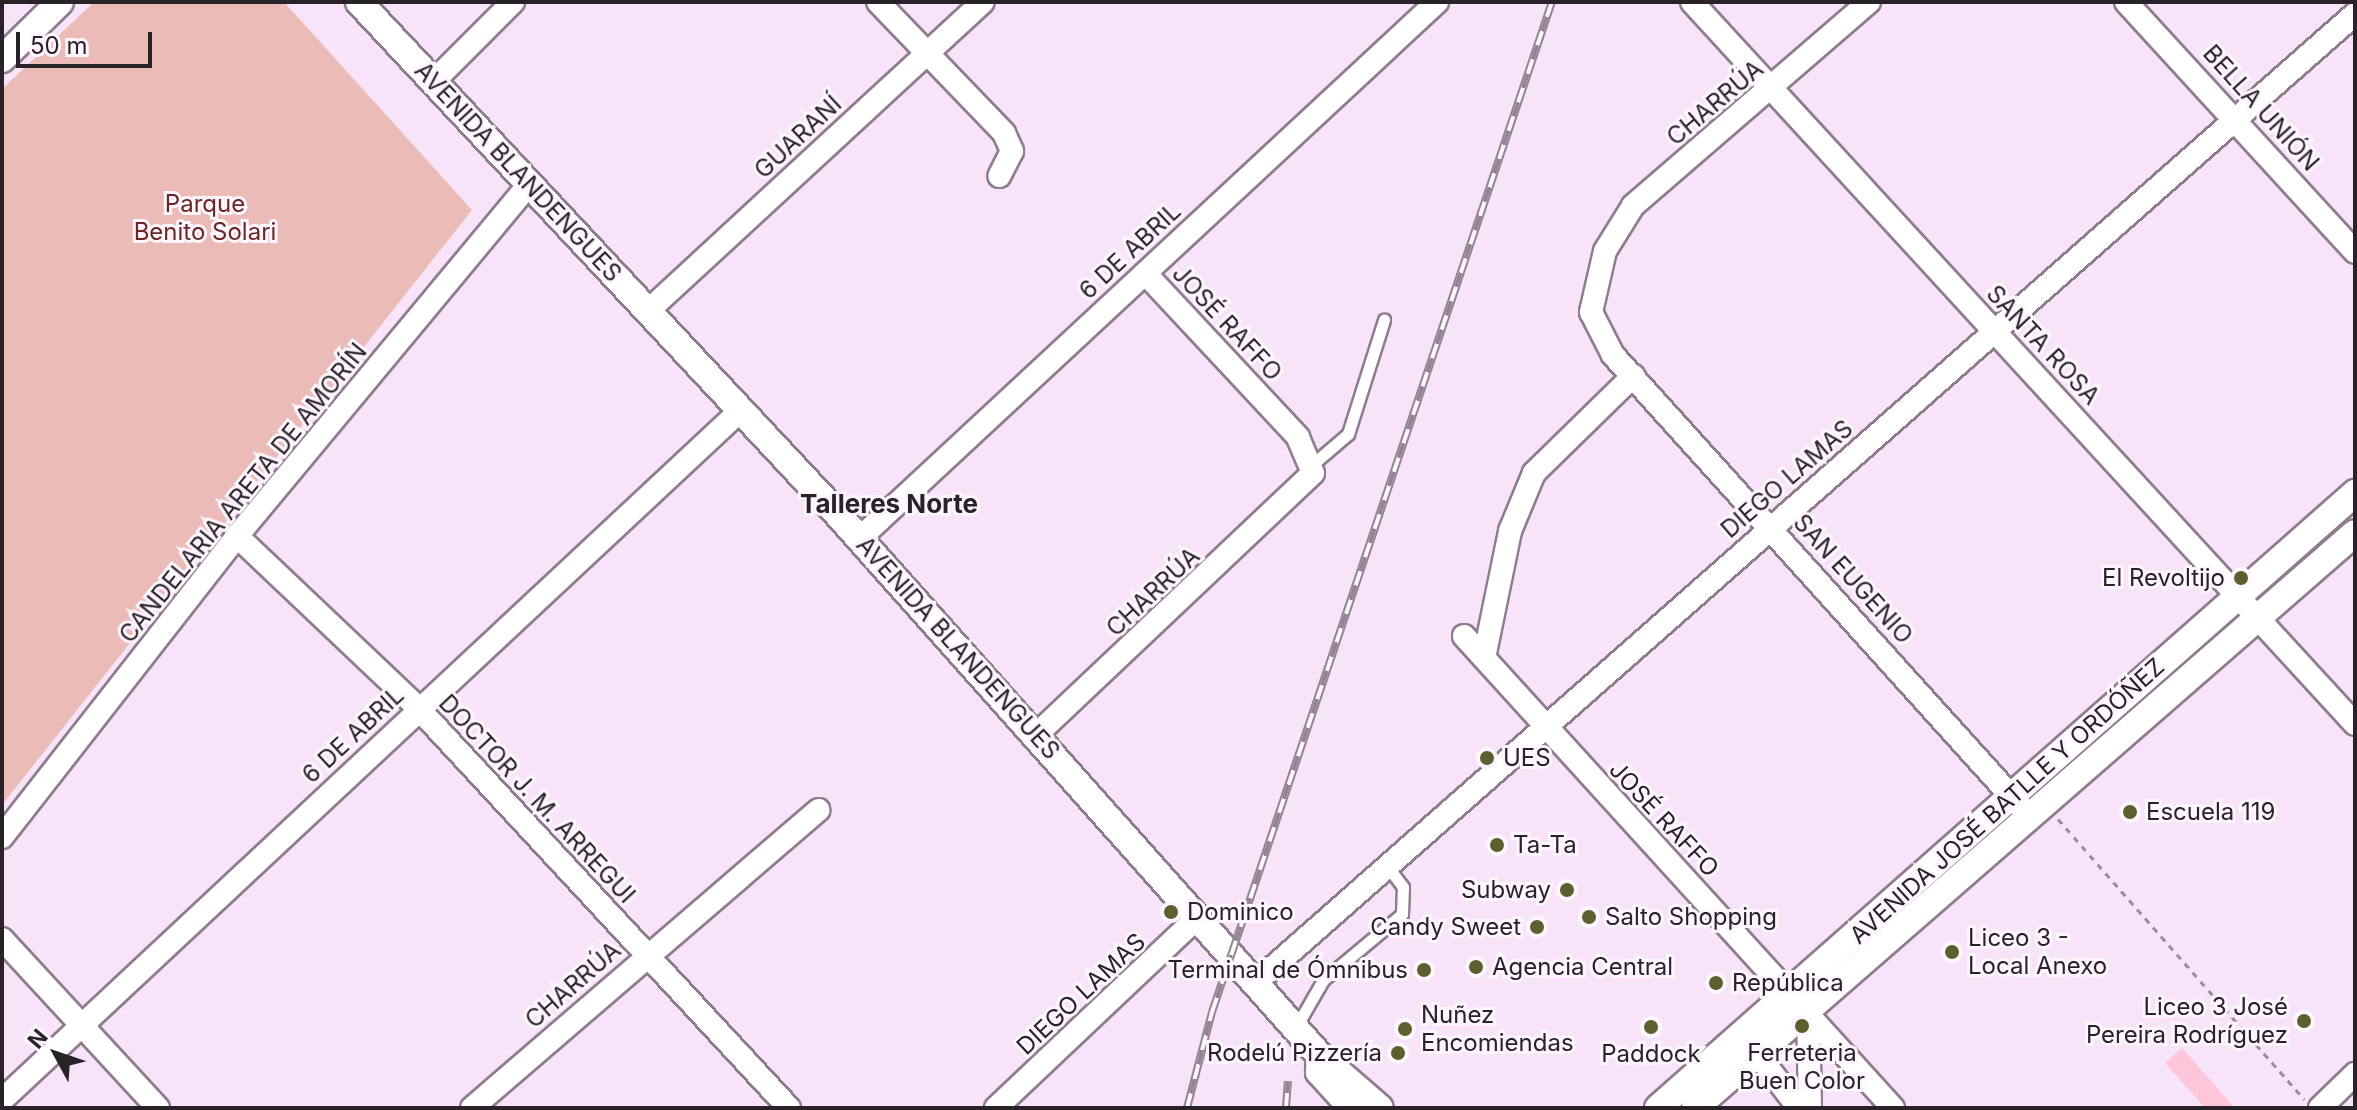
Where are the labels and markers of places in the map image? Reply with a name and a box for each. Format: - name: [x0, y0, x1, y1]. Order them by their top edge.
- place label: El Revoltijo: [2102, 564, 2225, 592]
- marker: El Revoltijo: [2232, 569, 2250, 587]
- place label: UES: [1503, 744, 1551, 772]
- marker: UES: [1478, 749, 1496, 767]
- place label: Escuela 119: [2146, 798, 2275, 826]
- marker: Escuela 119: [2121, 803, 2139, 821]
- place label: Ta-Ta: [1513, 831, 1577, 859]
- marker: Ta-Ta: [1488, 836, 1506, 854]
- place label: Subway: [1461, 876, 1551, 904]
- marker: Subway: [1558, 881, 1576, 899]
- place label: Dominico: [1187, 898, 1294, 926]
- marker: Dominico: [1162, 903, 1180, 921]
- place label: Salto Shopping: [1605, 903, 1777, 931]
- marker: Salto Shopping: [1580, 908, 1598, 926]
- place label: Candy Sweet: [1370, 913, 1521, 941]
- marker: Candy Sweet: [1528, 918, 1546, 936]
- place label: Liceo 3 - Local Anexo: [1968, 924, 2107, 980]
- marker: Liceo 3 - Local Anexo: [1943, 943, 1961, 961]
- place label: Agencia Central: [1492, 953, 1673, 981]
- place label: Terminal de Ómnibus: [1168, 956, 1408, 984]
- marker: Agencia Central: [1467, 958, 1485, 976]
- marker: Terminal de Ómnibus: [1415, 961, 1433, 979]
- place label: República: [1732, 969, 1844, 997]
- marker: República: [1707, 974, 1725, 992]
- place label: Liceo 3 José Pereira Rodríguez: [2086, 993, 2288, 1049]
- place label: Nuñez Encomiendas: [1421, 1001, 1574, 1057]
- marker: Liceo 3 José Pereira Rodríguez: [2295, 1012, 2313, 1030]
- marker: Ferreteria Buen Color: [1793, 1017, 1811, 1035]
- marker: Paddock: [1642, 1018, 1660, 1036]
- marker: Nuñez Encomiendas: [1396, 1020, 1414, 1038]
- place label: Rodelú Pizzería: [1207, 1039, 1382, 1067]
- place label: Ferreteria Buen Color: [1739, 1039, 1865, 1095]
- place label: Paddock: [1601, 1040, 1701, 1068]
- marker: Rodelú Pizzería: [1389, 1044, 1407, 1062]

